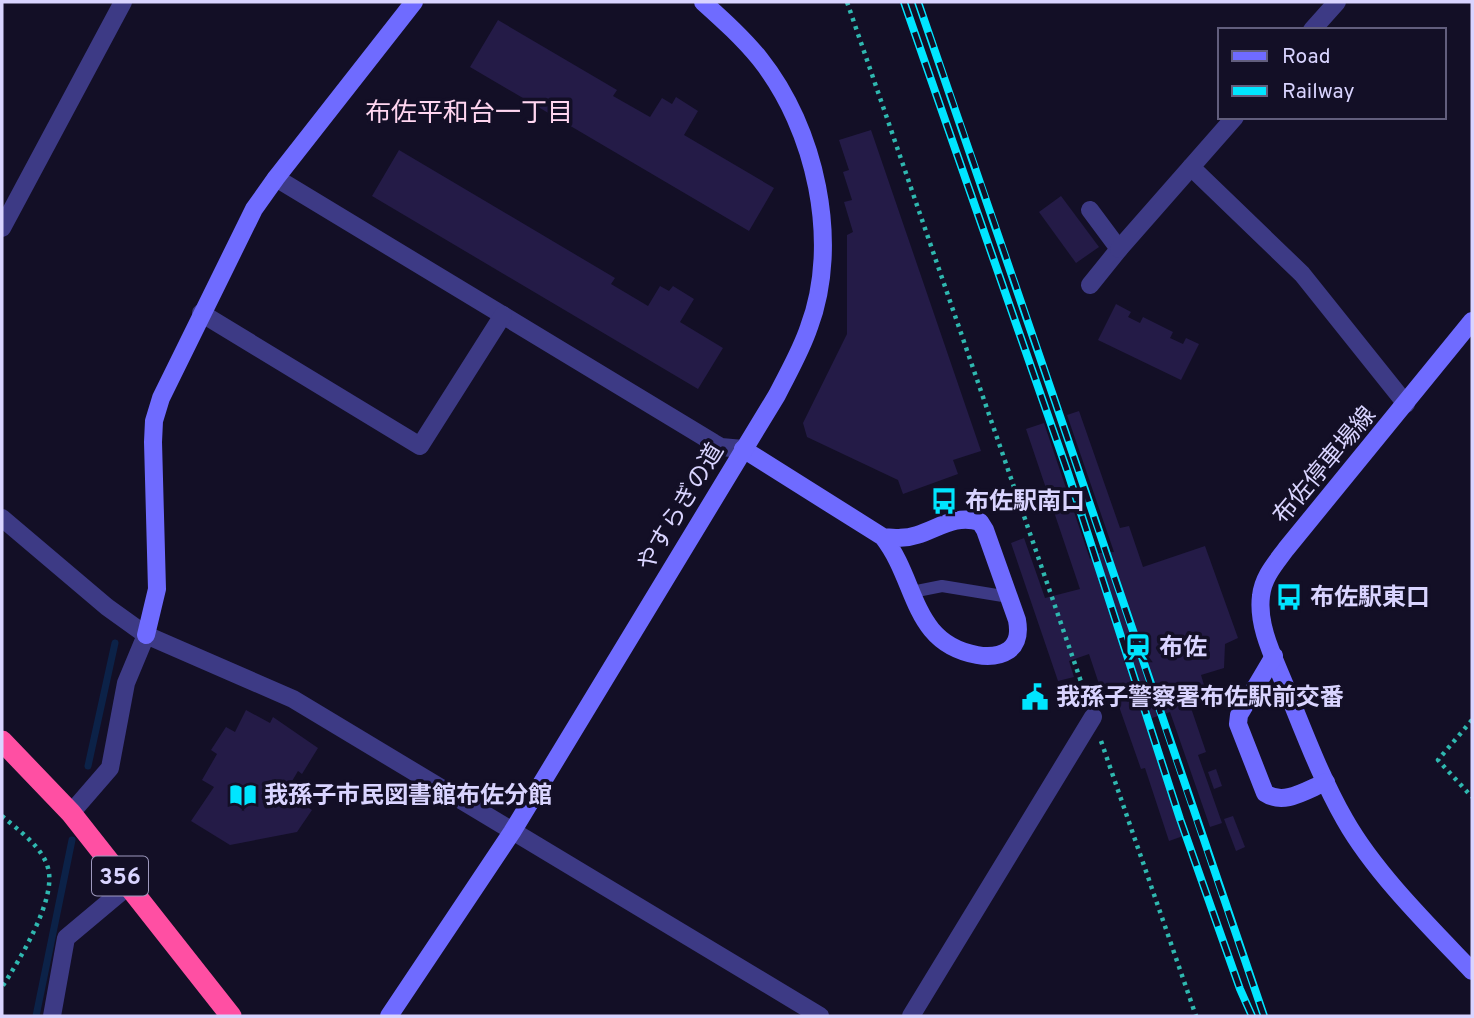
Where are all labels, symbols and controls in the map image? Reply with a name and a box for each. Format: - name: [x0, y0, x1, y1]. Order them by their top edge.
- legend: [1218, 28, 1446, 119]
- text: Road: [1282, 44, 1331, 71]
- text: Railway: [1282, 79, 1355, 106]
- district label: 布佐平和台一丁目: [365, 98, 573, 131]
- street label: 布佐停車場線: [1268, 401, 1383, 531]
- street label: やすらぎの道: [632, 439, 732, 577]
- bus stop icon: 布佐駅南口: [929, 486, 959, 516]
- place label: 布佐駅南口: [965, 488, 1085, 518]
- bus stop icon: 布佐駅東口: [1274, 582, 1304, 612]
- place label: 布佐駅東口: [1310, 584, 1430, 614]
- station icon: 布佐: [1123, 632, 1153, 662]
- place label: 布佐: [1159, 634, 1207, 664]
- public building icon: 我孫子警察署布佐駅前交番: [1020, 682, 1050, 712]
- place label: 我孫子警察署布佐駅前交番: [1056, 684, 1344, 714]
- library icon: 我孫子市民図書館布佐分館: [228, 780, 258, 810]
- place label: 我孫子市民図書館布佐分館: [264, 782, 552, 812]
- road number: 356: [92, 856, 148, 896]

